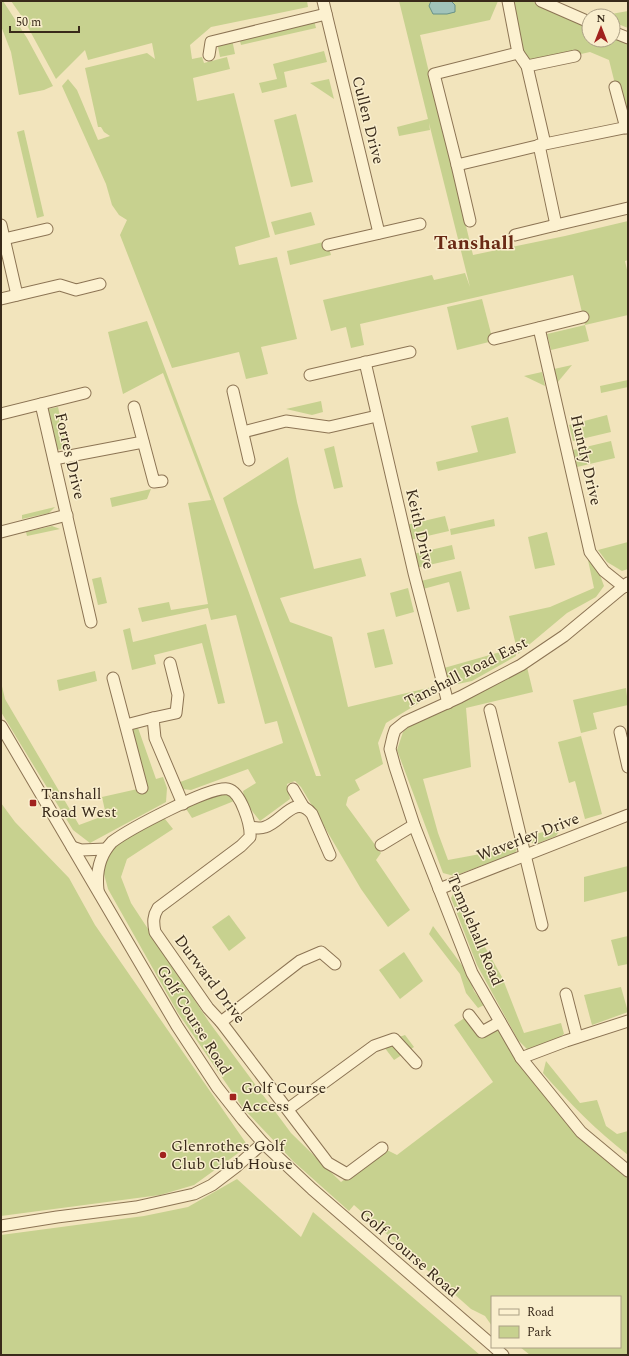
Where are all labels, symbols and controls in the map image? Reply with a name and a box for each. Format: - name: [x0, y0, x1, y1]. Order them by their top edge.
- scale bar: [10, 8, 79, 34]
- north arrow: [581, 8, 621, 48]
- text: N: [597, 10, 606, 27]
- text: 50 m: [16, 13, 41, 32]
- street label: Cullen Drive: [345, 73, 391, 167]
- district label: Tanshall: [434, 228, 514, 258]
- street label: Forres Drive: [48, 410, 92, 502]
- street label: Huntly Drive: [564, 412, 608, 508]
- street label: Keith Drive: [399, 486, 441, 572]
- street label: Tanshall Road East: [400, 630, 532, 713]
- place label: Tanshall Road West: [41, 782, 117, 824]
- marker: Tanshall Road West: [28, 798, 38, 808]
- street label: Waverley Drive: [473, 806, 583, 868]
- street label: Templehall Road: [441, 870, 509, 990]
- street label: Durward Drive: [168, 929, 252, 1029]
- street label: Golf Course Road: [151, 960, 237, 1080]
- place label: Golf Course Access: [241, 1076, 326, 1118]
- marker: Golf Course Access: [228, 1092, 238, 1102]
- place label: Glenrothes Golf Club Club House: [171, 1134, 293, 1176]
- marker: Glenrothes Golf Club Club House: [158, 1150, 168, 1160]
- street label: Golf Course Road: [354, 1203, 464, 1303]
- legend: [491, 1296, 621, 1348]
- text: Road: [527, 1303, 554, 1322]
- text: Park: [527, 1323, 552, 1342]

